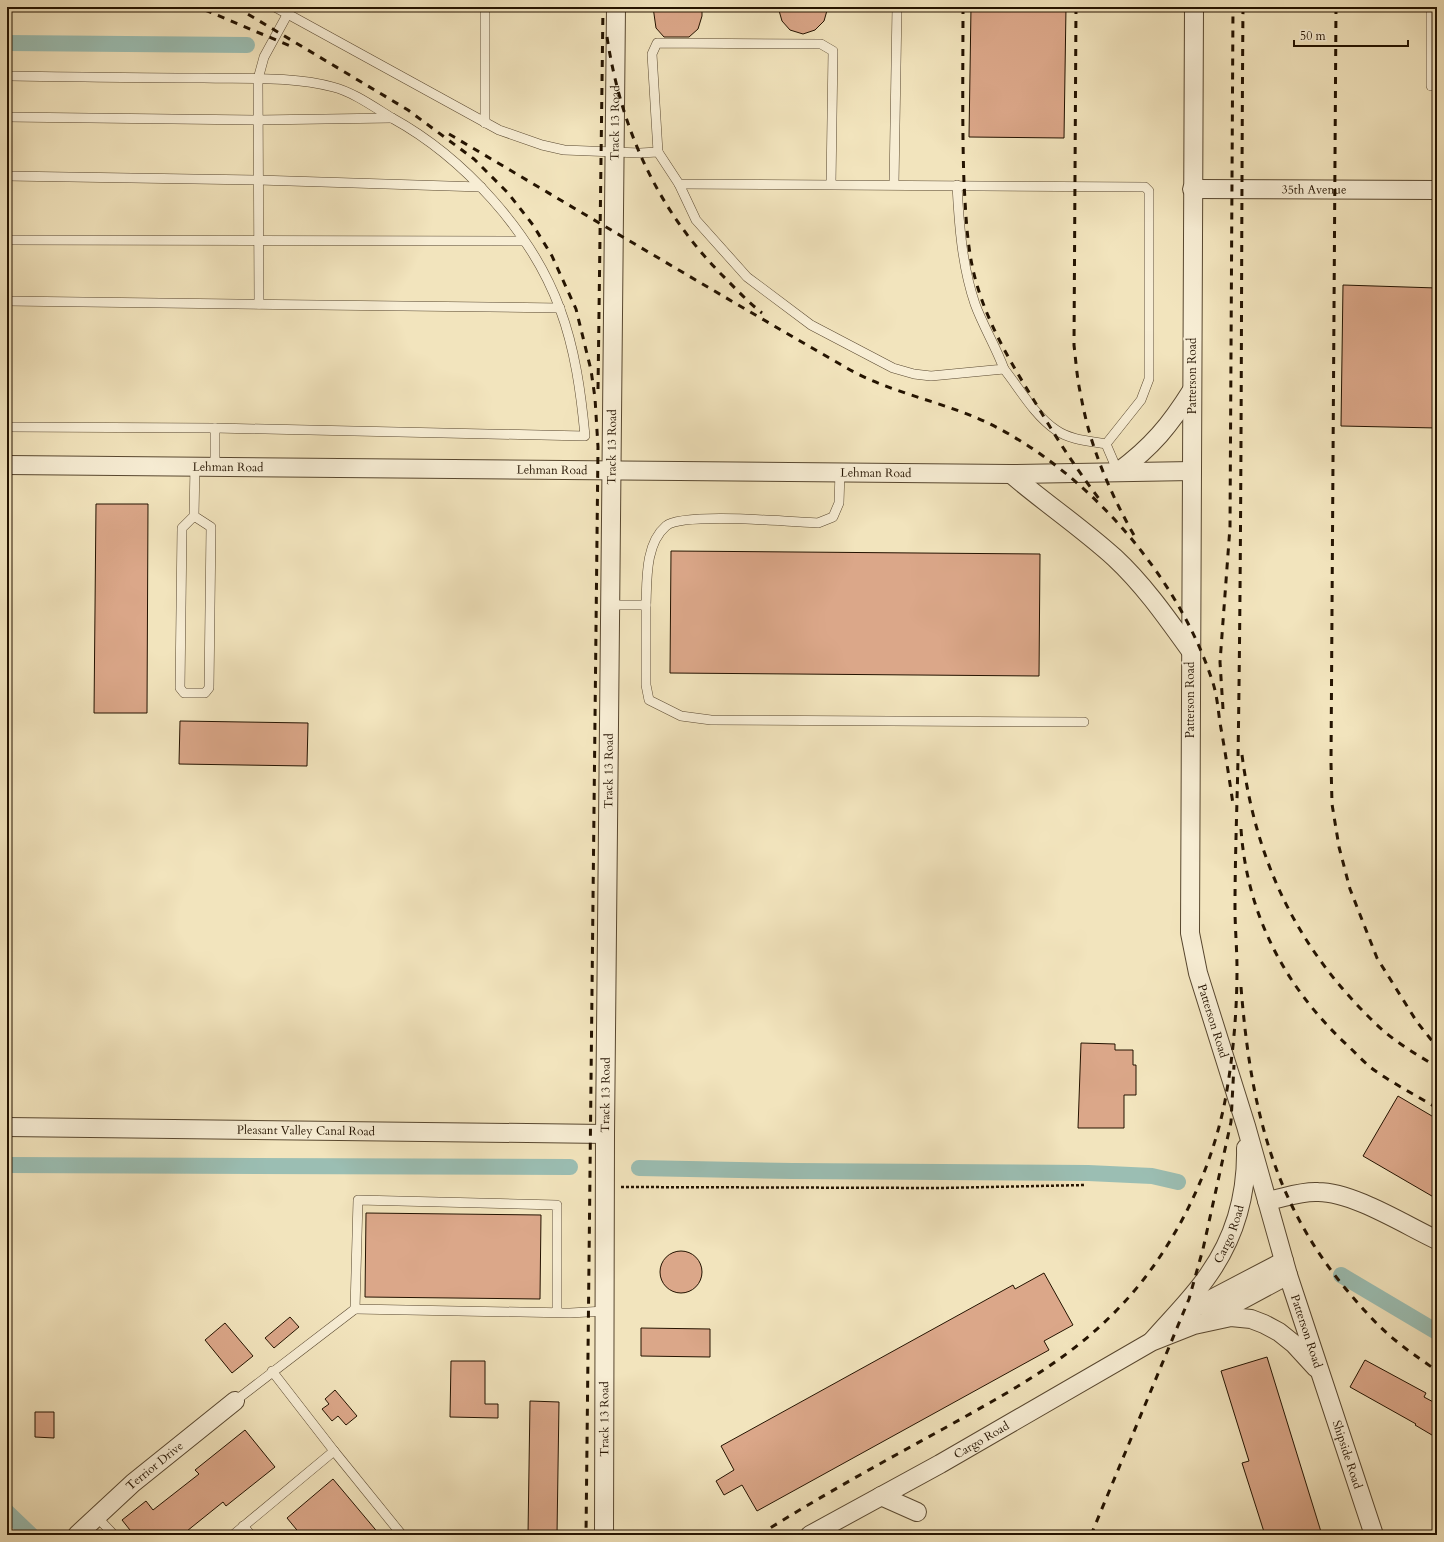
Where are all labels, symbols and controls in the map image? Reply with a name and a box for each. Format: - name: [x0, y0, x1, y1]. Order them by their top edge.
- scale bar: [1294, 22, 1408, 48]
- text: 50 m: [1300, 28, 1327, 44]
- street label: Track 13 Road: [606, 85, 623, 161]
- street label: 35th Avenue: [1282, 181, 1346, 198]
- street label: Patterson Road: [1184, 337, 1200, 414]
- street label: Track 13 Road: [603, 409, 620, 485]
- street label: Lehman Road: [192, 459, 264, 475]
- street label: Lehman Road: [516, 462, 588, 478]
- street label: Lehman Road: [840, 464, 912, 481]
- street label: Patterson Road: [1182, 661, 1198, 738]
- street label: Track 13 Road: [600, 733, 617, 809]
- street label: Patterson Road: [1194, 982, 1232, 1060]
- street label: Track 13 Road: [597, 1057, 614, 1133]
- street label: Pleasant Valley Canal Road: [237, 1122, 376, 1139]
- street label: Cargo Road: [1210, 1203, 1248, 1266]
- street label: Patterson Road: [1287, 1292, 1326, 1371]
- street label: Track 13 Road: [596, 1381, 612, 1457]
- street label: Cargo Road: [951, 1417, 1013, 1462]
- street label: Shipside Road: [1329, 1418, 1366, 1491]
- street label: Terrior Drive: [122, 1438, 187, 1494]

